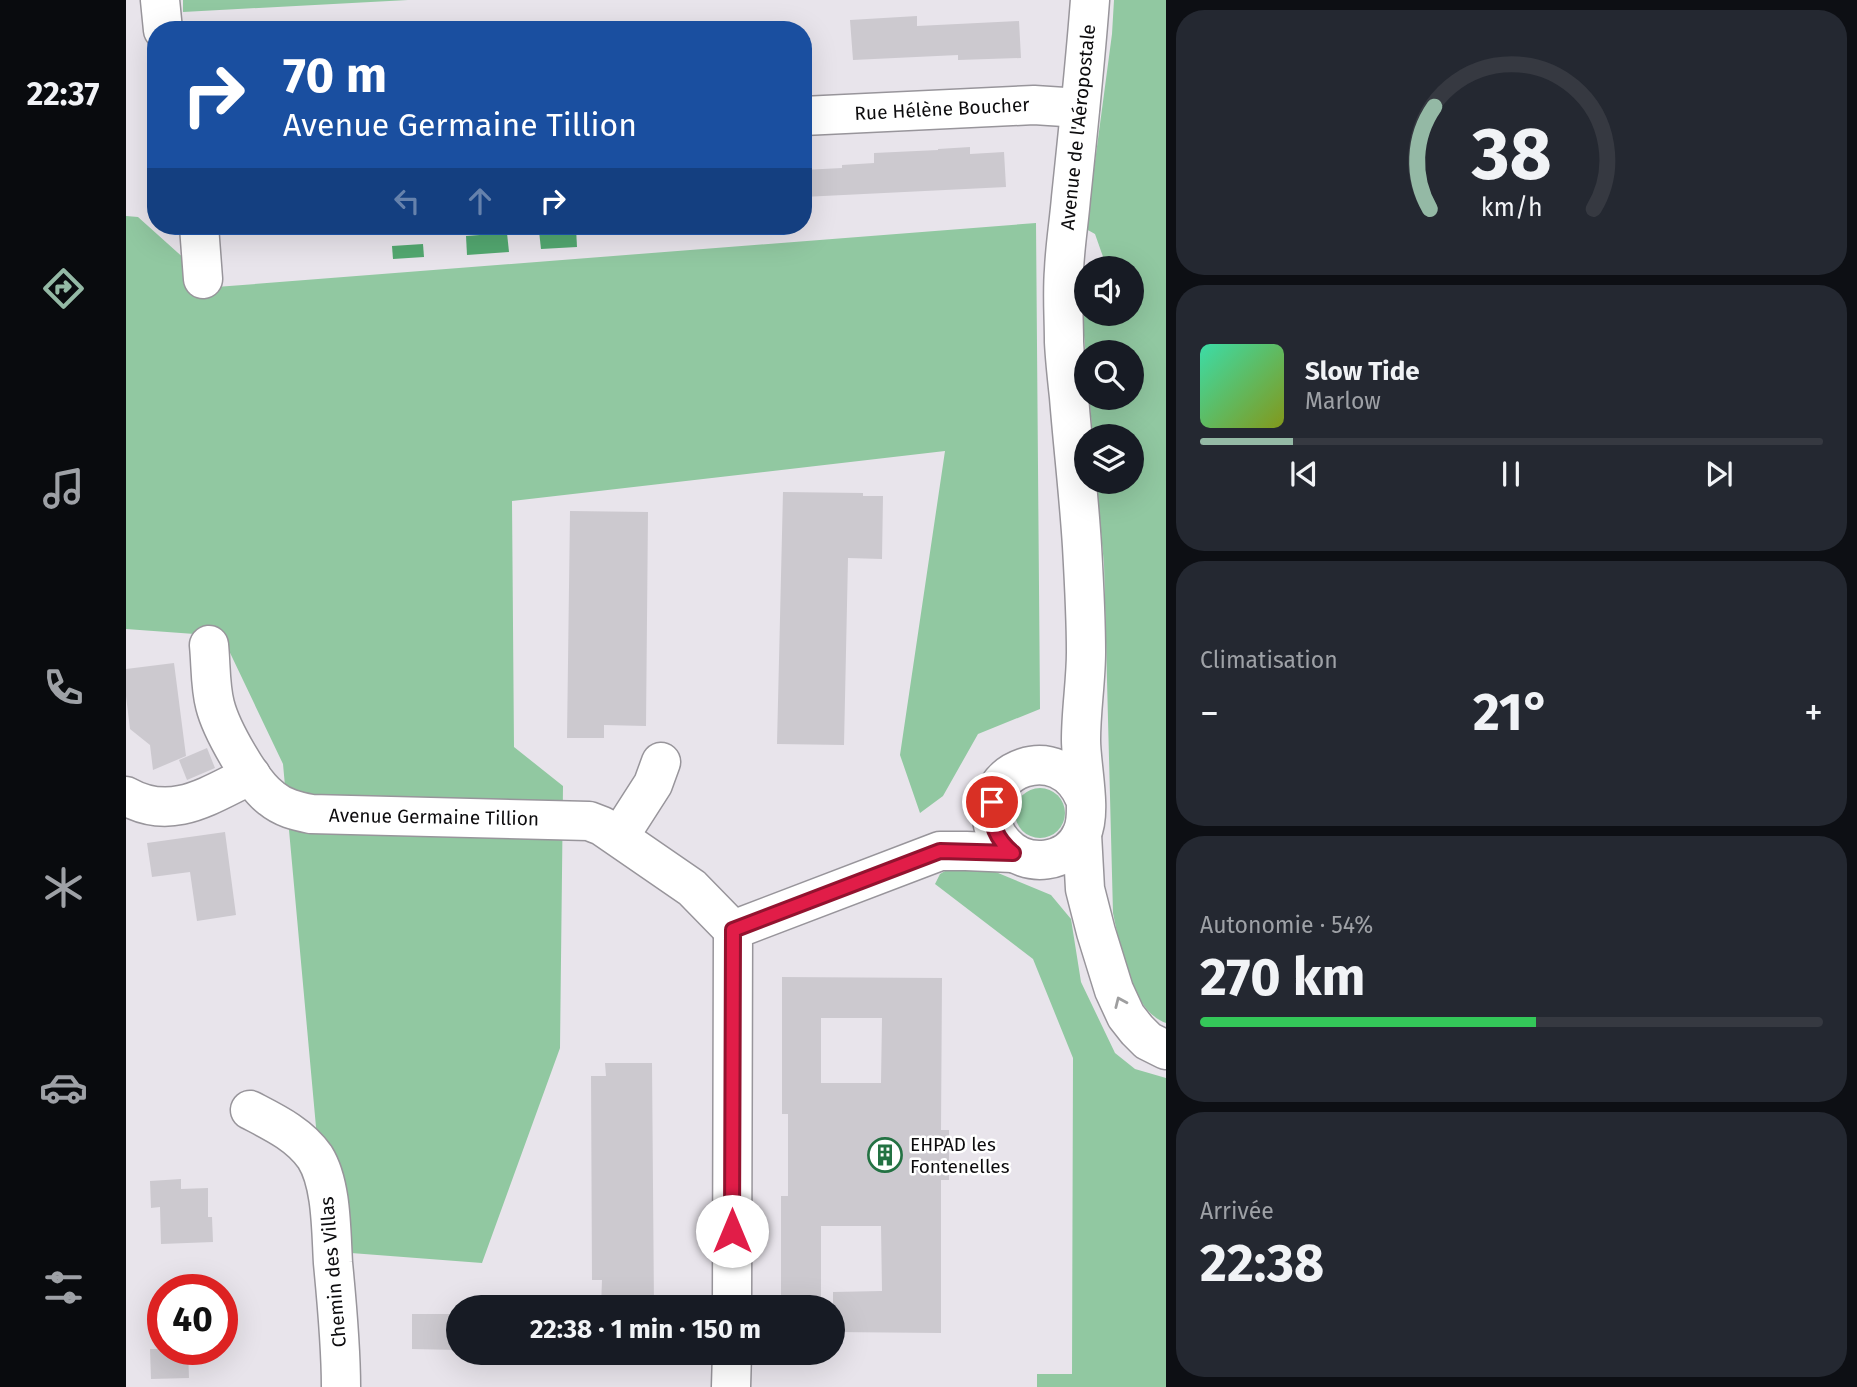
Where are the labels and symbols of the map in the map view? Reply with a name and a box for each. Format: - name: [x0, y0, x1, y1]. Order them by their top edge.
- street label: Avenue de l'Aéropostale: [1056, 23, 1100, 231]
- street label: Rue Hélène Boucher: [854, 93, 1031, 125]
- pin: [962, 772, 1022, 832]
- street label: Avenue Germaine Tillion: [329, 804, 539, 830]
- one-way arrow: [1114, 997, 1128, 1010]
- place label: EHPAD les Fontenelles: [910, 1133, 1010, 1178]
- building icon: EHPAD les Fontenelles: [866, 1136, 904, 1174]
- position arrow: [695, 1194, 769, 1268]
- street label: Chemin des Villas: [315, 1195, 351, 1348]
- speed limit sign: 40: [147, 1274, 238, 1365]

